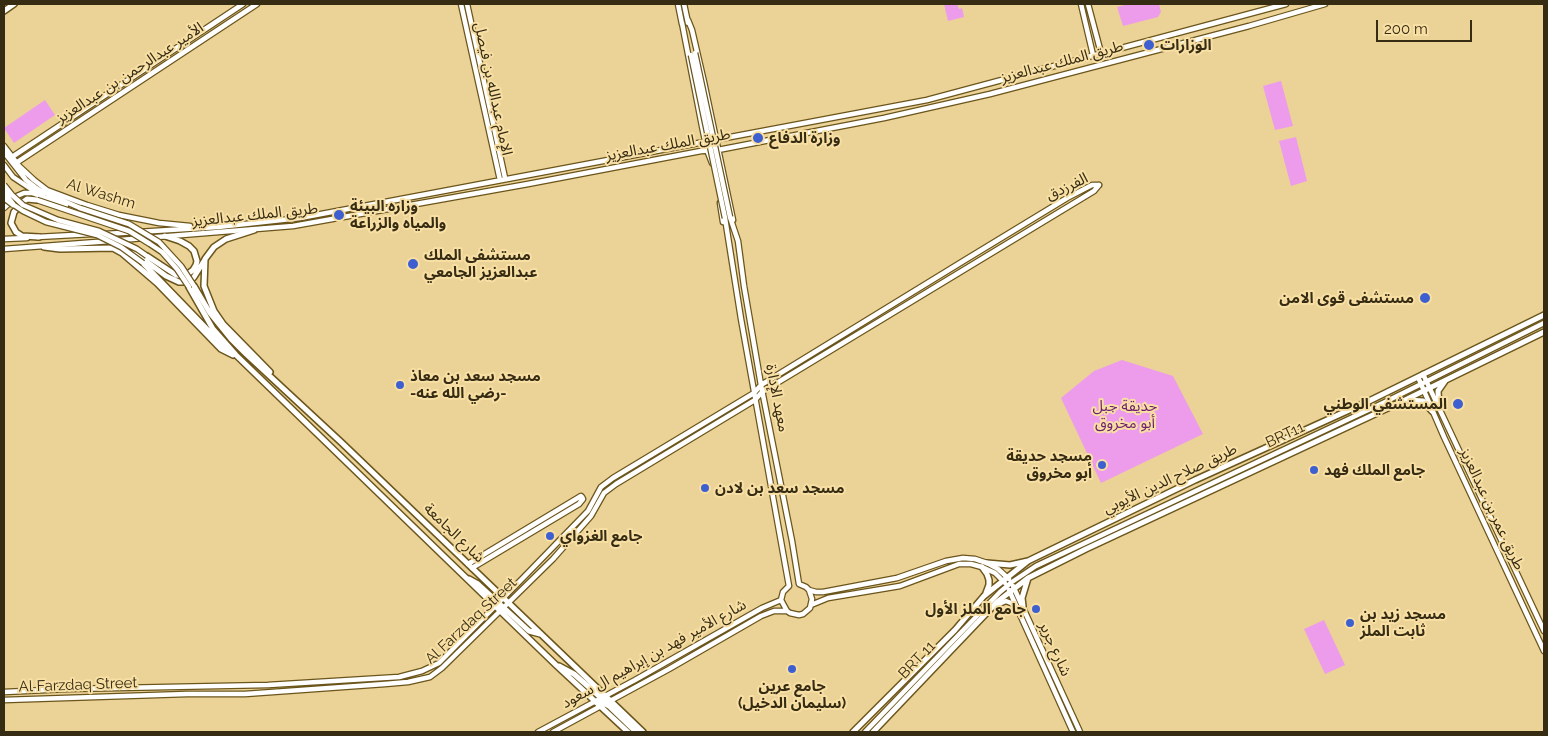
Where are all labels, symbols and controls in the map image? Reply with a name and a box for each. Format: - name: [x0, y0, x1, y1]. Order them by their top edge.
- scale bar: [1378, 10, 1474, 42]
- street label: الأمير عبدالرحمن بن عبدالعزيز: [53, 19, 207, 127]
- text: 200 m: [1384, 20, 1428, 38]
- street label: الإمام عبدالله بن فيصل: [470, 21, 516, 157]
- place label: الوزارات: [1160, 36, 1211, 54]
- street label: طريق الملك عبدالعزيز: [999, 37, 1125, 87]
- marker: الوزارات: [1142, 38, 1156, 52]
- street label: طريق الملك عبدالعزيز: [604, 125, 732, 165]
- place label: وزارة الدفاع: [769, 129, 841, 147]
- marker: وزارة الدفاع: [751, 131, 765, 145]
- street label: الفرزدق: [1043, 169, 1091, 205]
- street label: Al Washm: [64, 175, 138, 213]
- place label: وزاره البيئة والمياه والزراعة: [350, 197, 446, 232]
- street label: طريق الملك عبدالعزيز: [191, 199, 319, 231]
- marker: وزاره البيئة والمياه والزراعة: [332, 208, 346, 222]
- place label: مستشفى الملك عبدالعزيز الجامعي: [424, 246, 538, 281]
- marker: مستشفى الملك عبدالعزيز الجامعي: [406, 257, 420, 271]
- place label: مستشفى قوى الامن: [1279, 289, 1414, 307]
- marker: مستشفى قوى الامن: [1418, 291, 1432, 305]
- street label: معهد الإدارة: [762, 362, 792, 434]
- place label: مسجد سعد بن معاذ -رضي الله عنه-: [410, 367, 541, 402]
- marker: مسجد سعد بن معاذ -رضي الله عنه-: [394, 379, 406, 391]
- place label: المستشفي الوطني: [1324, 395, 1447, 413]
- park label: حديقة جبل أبو مخروق: [1093, 397, 1157, 432]
- marker: المستشفي الوطني: [1451, 397, 1465, 411]
- street label: BRT11: [1263, 418, 1307, 452]
- street label: طريق صلاح الدين الأيوبي: [1100, 440, 1240, 518]
- street label: طريق عمر بن عبدالعزيز: [1456, 445, 1528, 573]
- place label: مسجد حديقة أبو مخروق: [1006, 447, 1092, 482]
- marker: مسجد حديقة أبو مخروق: [1096, 459, 1108, 471]
- place label: جامع الملك فهد: [1324, 461, 1425, 479]
- marker: جامع الملك فهد: [1308, 464, 1320, 476]
- place label: مسجد سعد بن لادن: [715, 479, 844, 497]
- marker: مسجد سعد بن لادن: [699, 482, 711, 494]
- street label: شارع الجامعة: [420, 500, 488, 566]
- place label: جامع الغزواي: [560, 527, 643, 545]
- marker: جامع الغزواي: [544, 530, 556, 542]
- street label: Al Farzdaq Street: [421, 574, 521, 668]
- street label: شارع الأمير فهد بن إبراهيم ال سعود: [559, 596, 749, 712]
- place label: جامع الملز الأول: [925, 600, 1026, 618]
- marker: جامع الملز الأول: [1030, 603, 1042, 615]
- place label: مسجد زيد بن ثابت الملز: [1360, 605, 1446, 640]
- marker: مسجد زيد بن ثابت الملز: [1344, 617, 1356, 629]
- street label: شارع جرير: [1035, 619, 1075, 679]
- street label: BRT 11: [895, 637, 939, 683]
- marker: جامع عرين (سليمان الدخيل): [786, 663, 798, 675]
- street label: Al Farzdaq Street: [18, 674, 138, 696]
- place label: جامع عرين (سليمان الدخيل): [738, 677, 846, 712]

